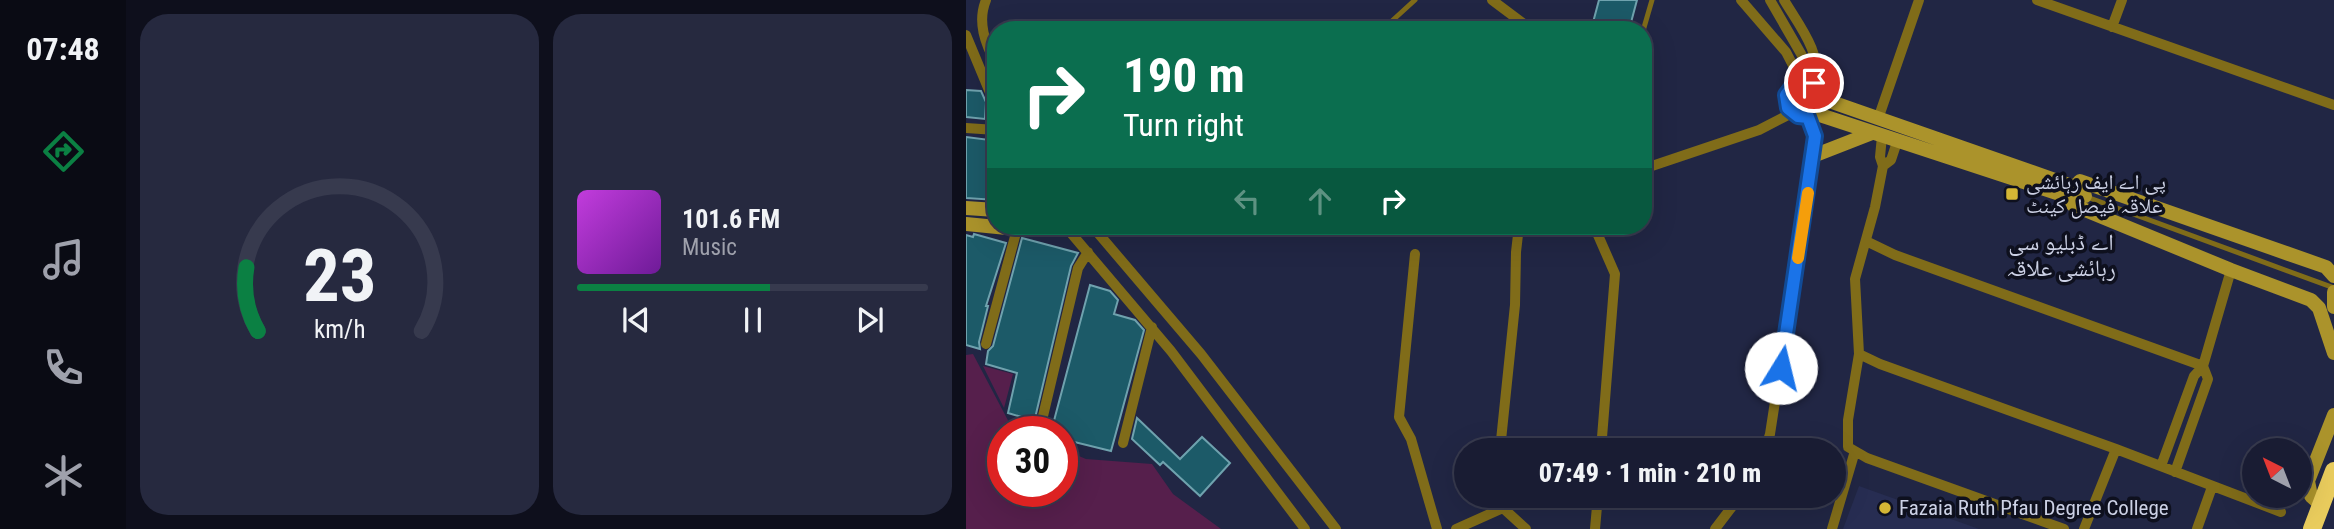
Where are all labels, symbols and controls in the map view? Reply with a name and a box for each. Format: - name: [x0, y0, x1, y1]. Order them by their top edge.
- text: 07:48: [26, 30, 100, 68]
- text: 190 m: [1123, 47, 1245, 104]
- icon: right: [1008, 49, 1099, 140]
- pin: [1784, 53, 1844, 113]
- icon: arrive: [1795, 64, 1833, 102]
- text: Turn right: [1123, 106, 1244, 144]
- icon: directions: [39, 127, 88, 176]
- place label: پی اے ایف رہائشی علاقہ فیصل کینٹ: [2026, 170, 2166, 219]
- icon: left: [1228, 182, 1266, 220]
- icon: ahead: [1301, 182, 1339, 220]
- icon: right: [1374, 182, 1412, 220]
- marker: پی اے ایف رہائشی علاقہ فیصل کینٹ: [2004, 186, 2020, 202]
- text: 101.6 FM: [682, 204, 780, 234]
- district label: اے ڈبلیو سی رہائشی علاقہ: [2006, 229, 2116, 282]
- text: 23: [303, 233, 376, 319]
- text: Music: [682, 234, 737, 261]
- icon: music: [39, 235, 88, 284]
- icon: previous: [617, 301, 655, 339]
- icon: pause: [734, 301, 772, 339]
- icon: next: [851, 301, 889, 339]
- text: km/h: [314, 314, 365, 343]
- position arrow: [1744, 331, 1818, 405]
- icon: phone: [39, 343, 88, 392]
- speed limit sign: 30: [987, 416, 1078, 507]
- north arrow: [2242, 438, 2312, 508]
- map controls: [2242, 438, 2312, 508]
- icon: climate: [39, 451, 88, 500]
- text: 07:49 · 1 min · 210 m: [1539, 458, 1761, 488]
- place label: Fazaia Ruth Pfau Degree College: [1899, 496, 2169, 520]
- marker: Fazaia Ruth Pfau Degree College: [1877, 500, 1893, 516]

